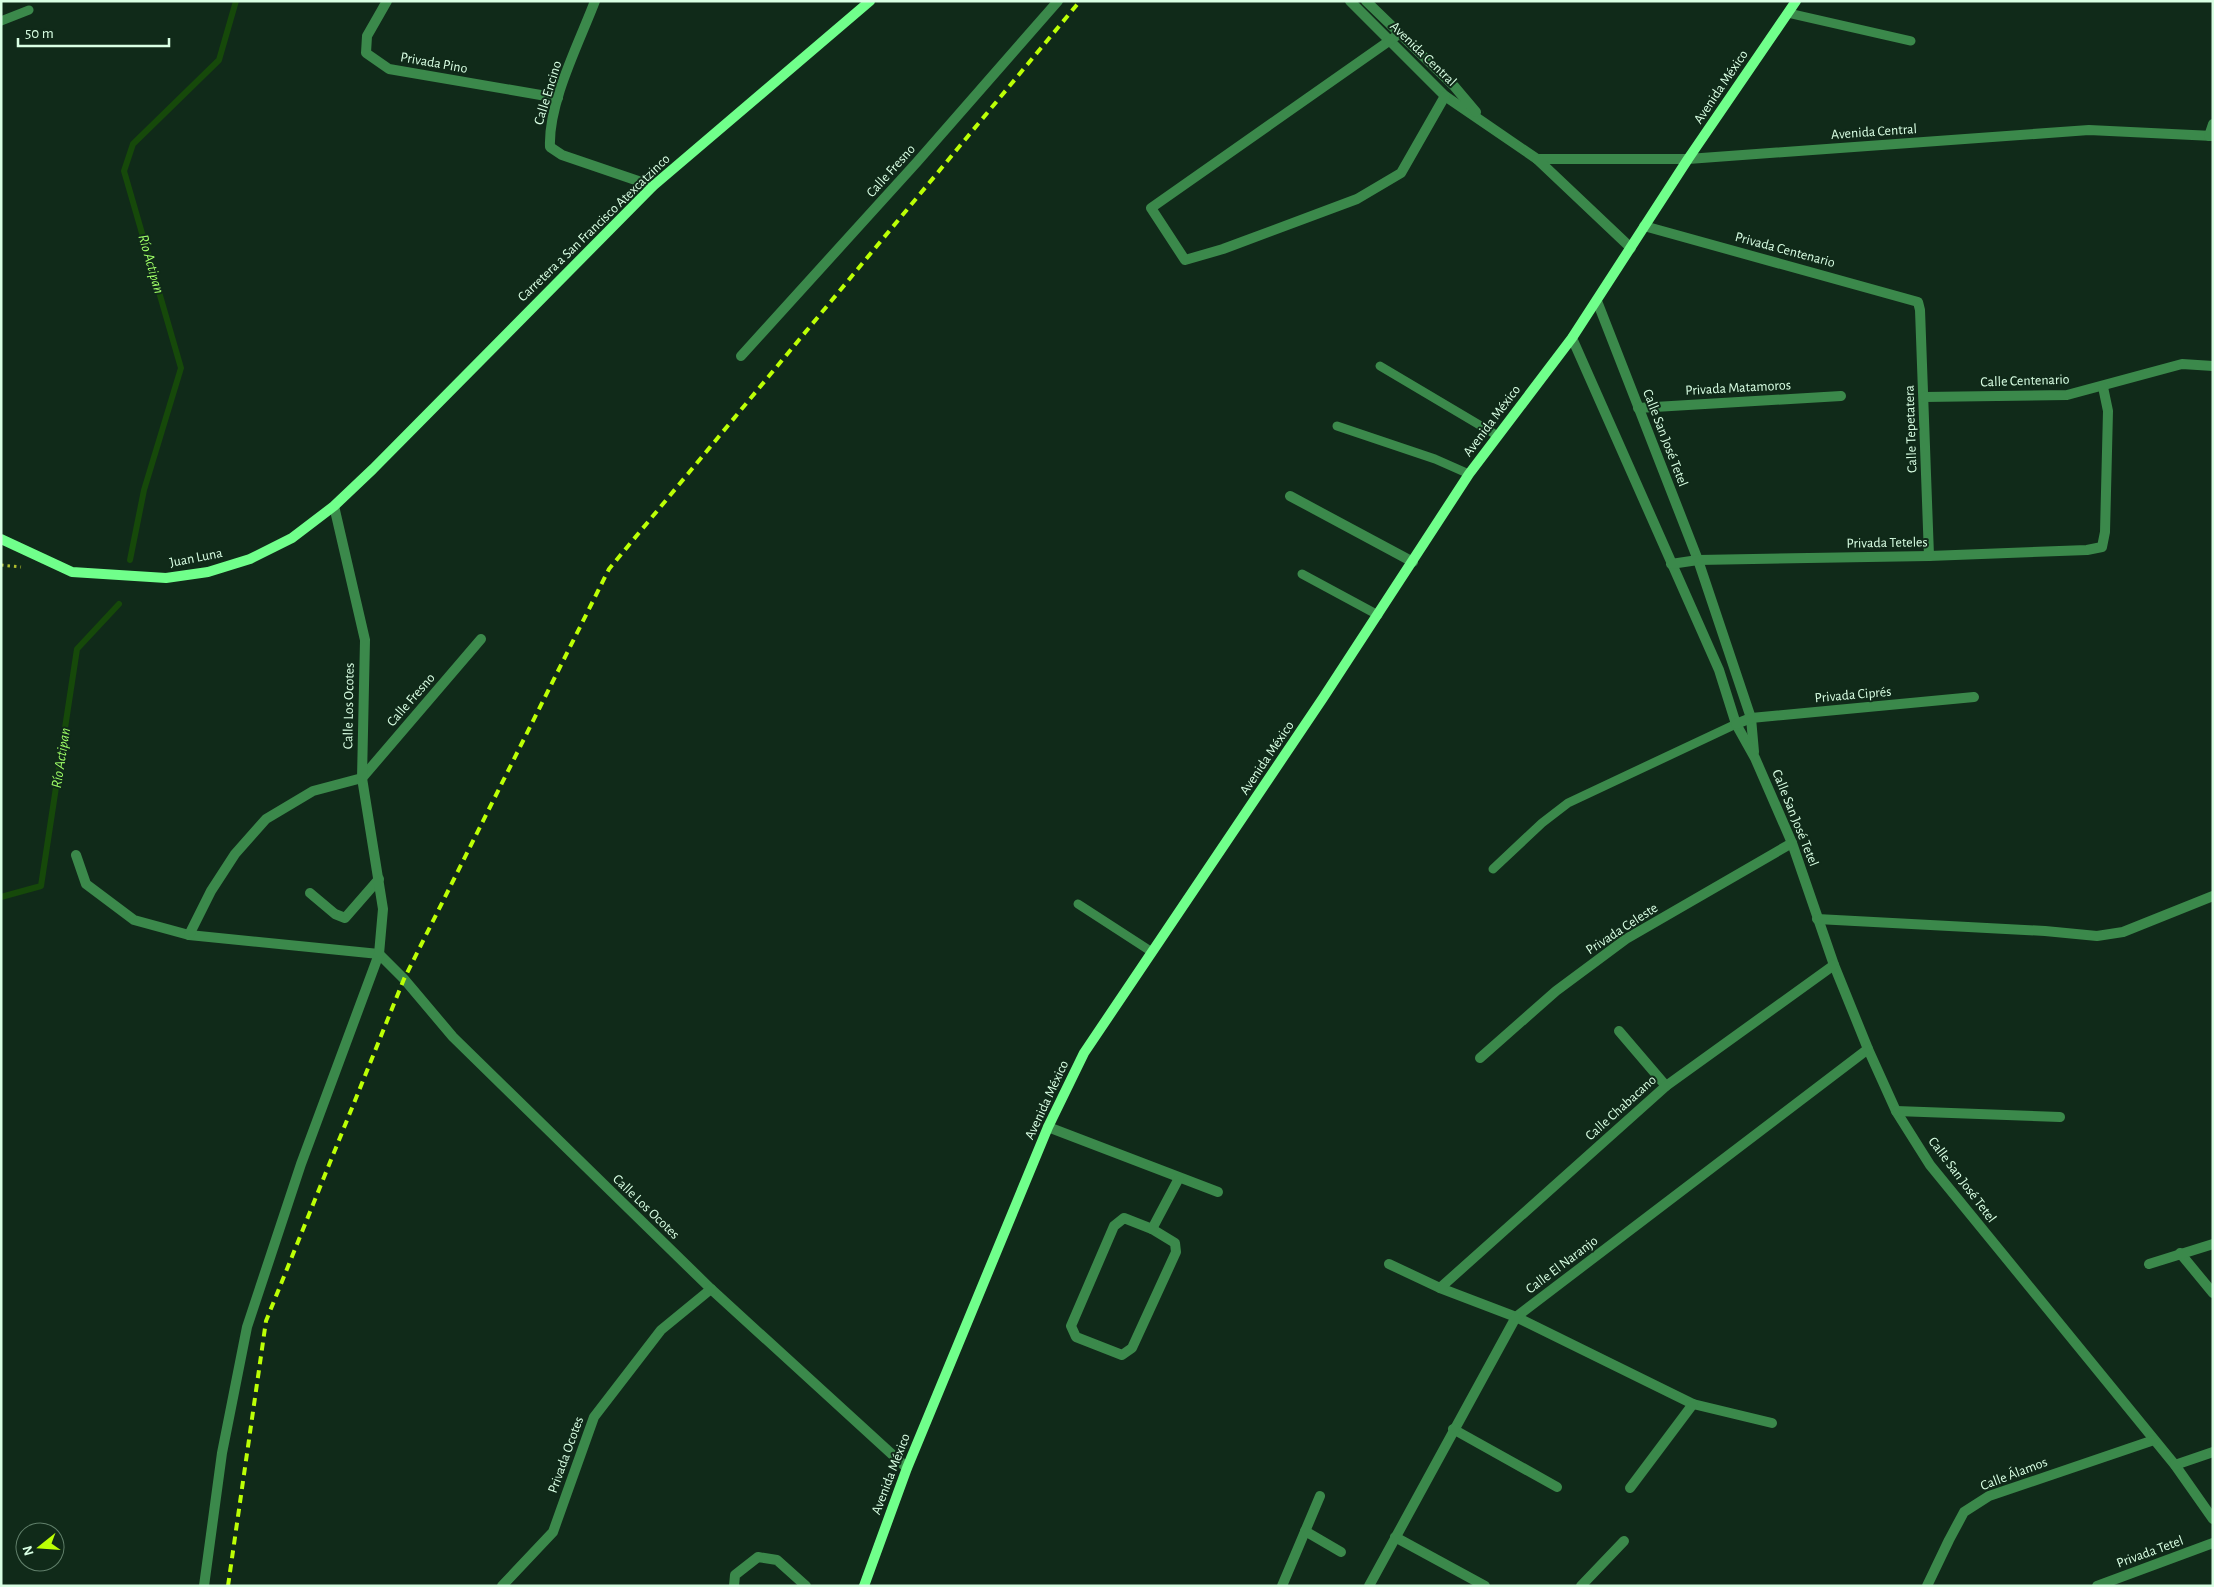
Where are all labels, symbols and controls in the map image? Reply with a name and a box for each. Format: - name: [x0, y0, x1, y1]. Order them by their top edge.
- scale bar: [18, 15, 169, 47]
- street label: Avenida Central: [1387, 19, 1459, 89]
- text: 50 m: [25, 26, 54, 41]
- street label: Avenida México: [1691, 48, 1751, 126]
- street label: Privada Pino: [399, 50, 469, 76]
- street label: Calle Encino: [532, 59, 564, 127]
- street label: Avenida Central: [1831, 122, 1917, 142]
- street label: Calle Fresno: [864, 142, 918, 200]
- street label: Carretera a San Francisco Atexcatzinco: [515, 152, 673, 304]
- street label: Privada Centenario: [1733, 230, 1837, 270]
- water label: Río Actipan: [135, 233, 167, 295]
- street label: Calle Centenario: [1980, 372, 2070, 390]
- street label: Privada Matamoros: [1685, 378, 1791, 398]
- street label: Avenida México: [1461, 383, 1523, 459]
- street label: Calle Tepetatera: [1902, 384, 1920, 473]
- street label: Calle San José Tetel: [1640, 387, 1690, 489]
- street label: Privada Teteles: [1846, 535, 1928, 551]
- street label: Juan Luna: [168, 546, 224, 570]
- street label: Calle Los Ocotes: [341, 663, 357, 749]
- street label: Calle Fresno: [384, 671, 438, 729]
- street label: Privada Ciprés: [1814, 685, 1892, 705]
- street label: Avenida México: [1237, 719, 1297, 797]
- water label: Río Actipan: [49, 727, 73, 789]
- street label: Calle San José Tetel: [1769, 768, 1821, 868]
- street label: Privada Celeste: [1584, 901, 1660, 957]
- street label: Avenida México: [1023, 1058, 1071, 1142]
- street label: Calle Chabacano: [1583, 1073, 1659, 1143]
- street label: Calle San José Tetel: [1925, 1135, 1999, 1225]
- street label: Calle Los Ocotes: [610, 1172, 682, 1242]
- street label: Calle El Naranjo: [1523, 1233, 1601, 1296]
- street label: Privada Ocotes: [546, 1415, 586, 1495]
- street label: Avenida México: [869, 1431, 913, 1516]
- street label: Calle Álamos: [1977, 1452, 2049, 1493]
- north arrow: [15, 1522, 65, 1572]
- street label: Privada Tetel: [2115, 1533, 2185, 1571]
- text: N: [20, 1544, 37, 1557]

